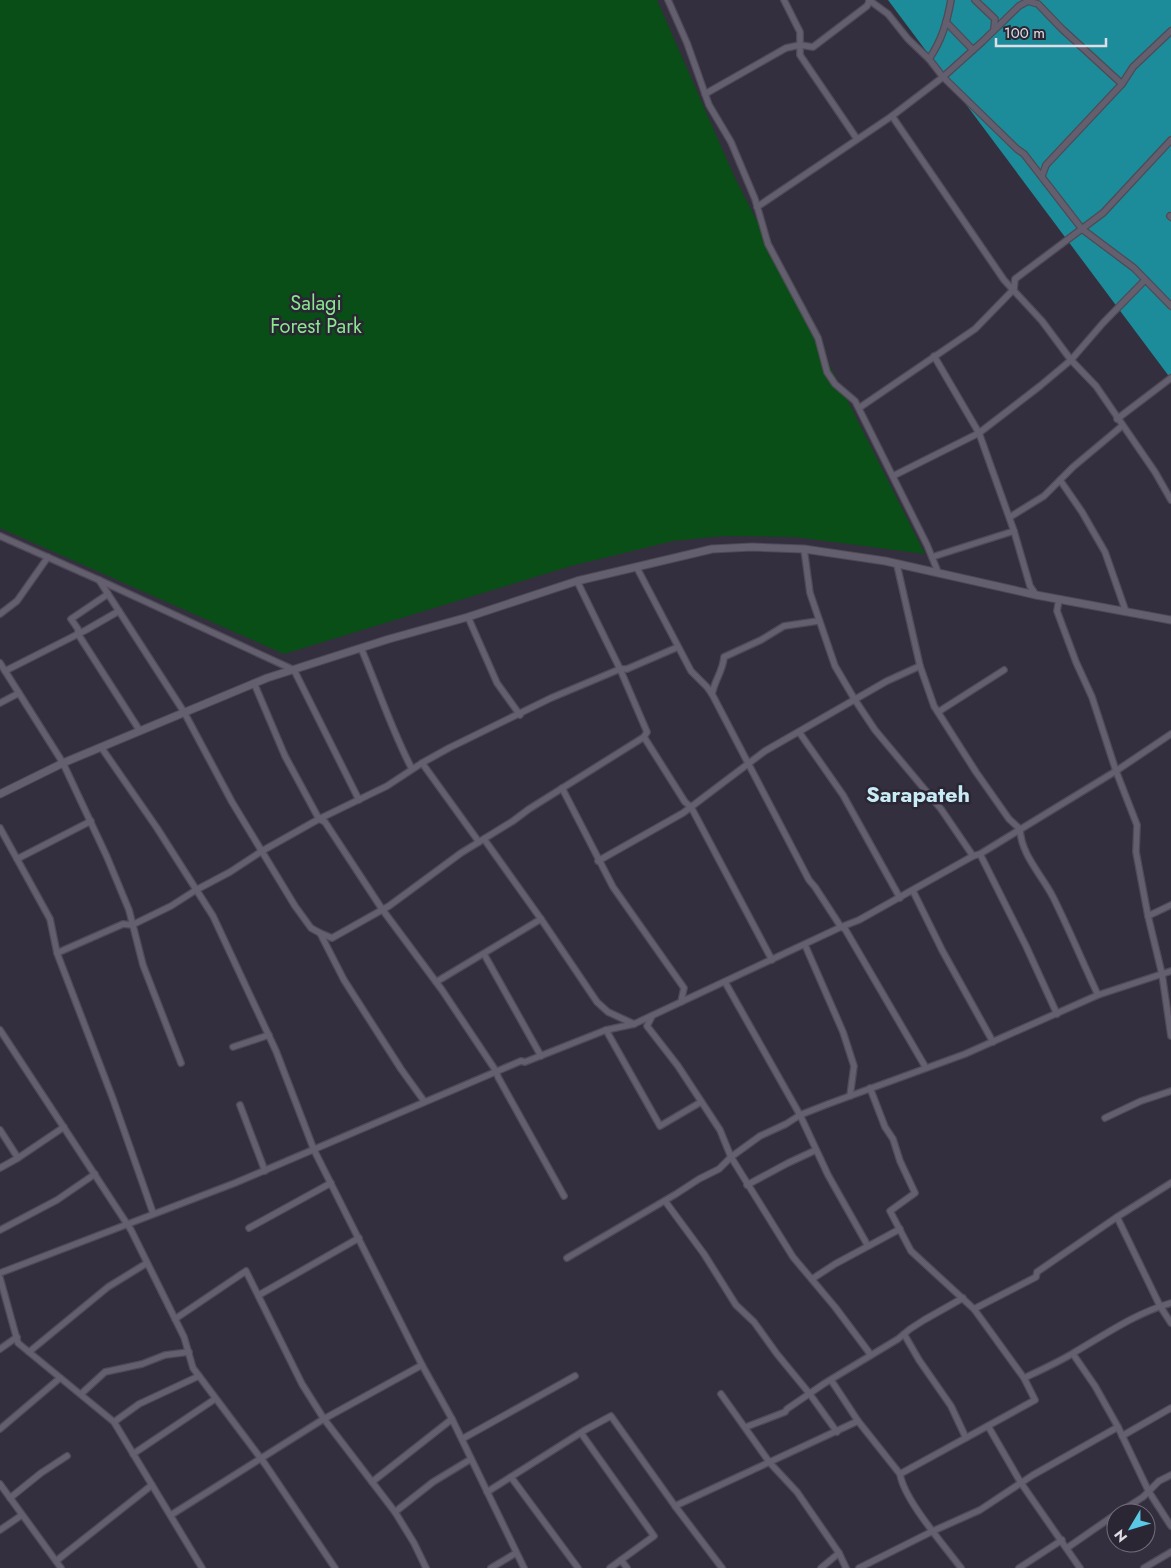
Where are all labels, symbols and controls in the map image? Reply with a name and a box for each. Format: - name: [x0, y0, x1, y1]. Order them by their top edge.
- scale bar: [996, 15, 1106, 47]
- text: 100 m: [1004, 22, 1045, 44]
- park label: Salagi Forest Park: [270, 289, 362, 341]
- district label: Sarapateh: [866, 778, 970, 810]
- north arrow: [1106, 1503, 1156, 1553]
- text: N: [1109, 1525, 1132, 1547]

